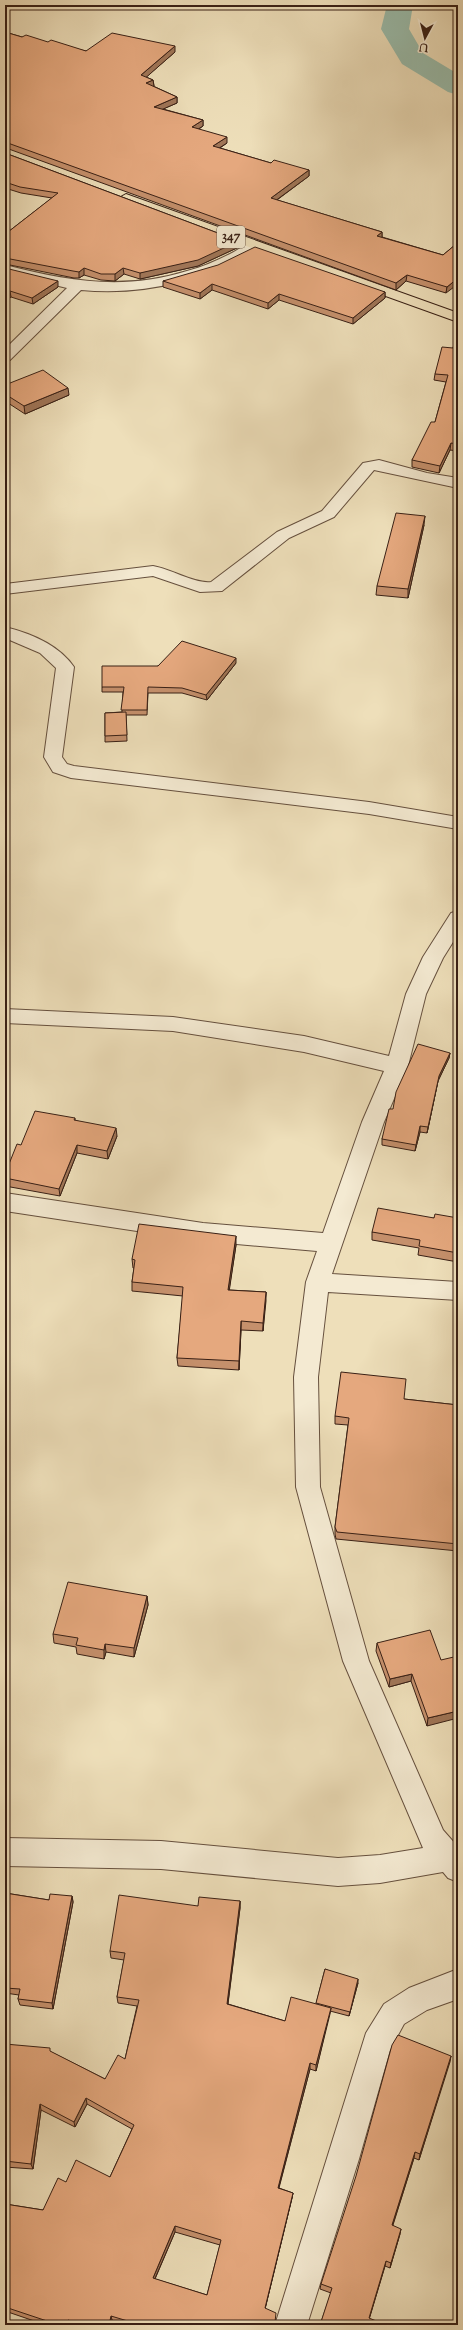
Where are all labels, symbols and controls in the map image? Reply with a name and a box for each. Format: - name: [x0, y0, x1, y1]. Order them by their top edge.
- north arrow: [405, 18, 445, 58]
- text: U: [418, 38, 430, 56]
- road number: 347: [217, 226, 245, 248]

